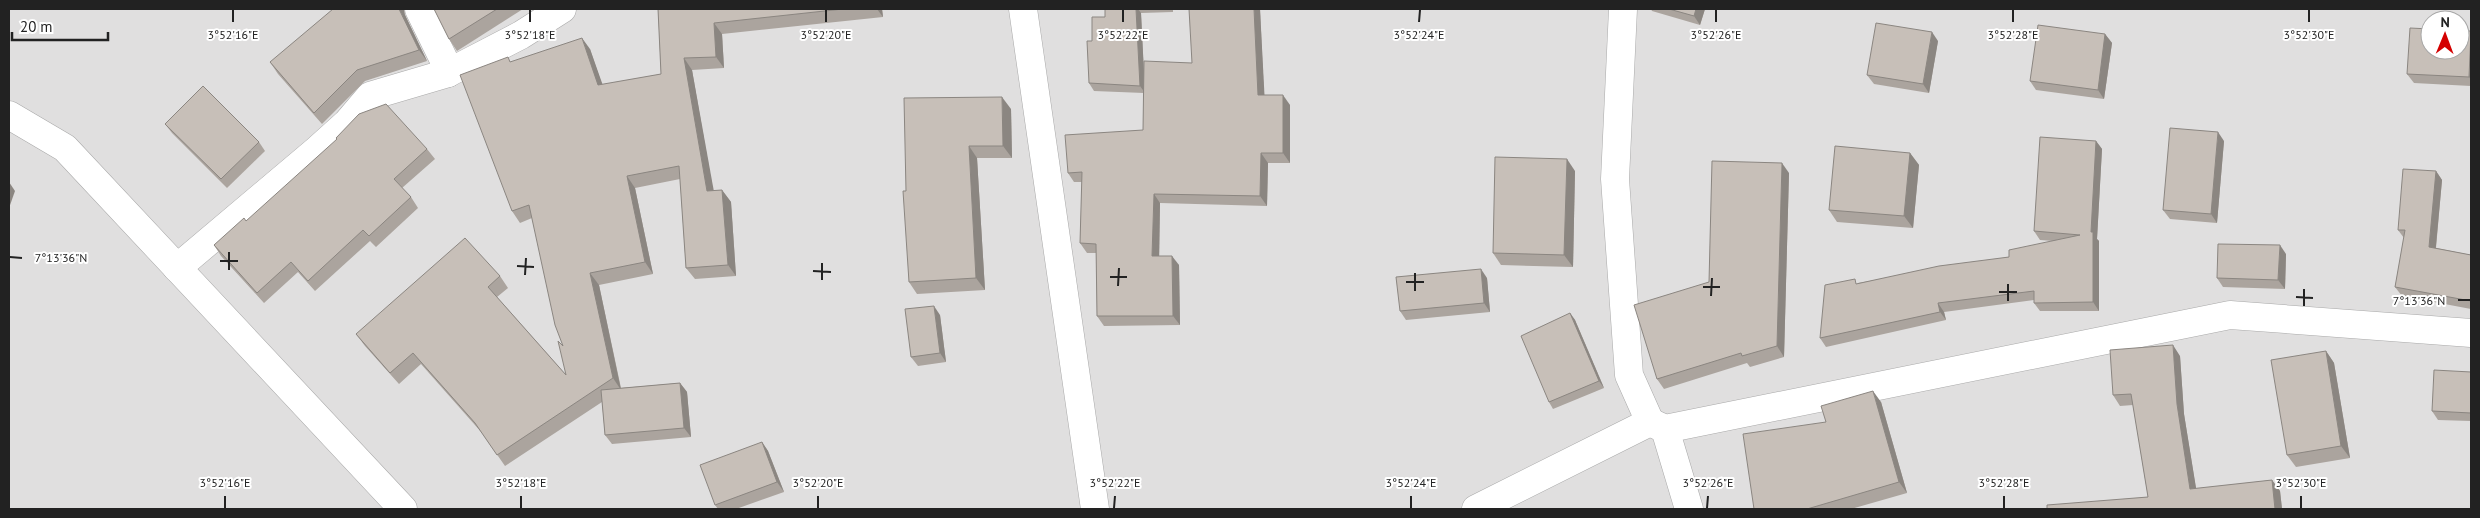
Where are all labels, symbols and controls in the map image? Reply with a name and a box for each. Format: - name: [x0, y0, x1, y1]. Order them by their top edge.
- scale bar: [12, 10, 109, 42]
- north arrow: [2420, 10, 2470, 60]
- text: N: [2440, 13, 2450, 31]
- text: 20 m: [20, 17, 53, 36]
- text: 3°52'16"E: [208, 27, 258, 42]
- text: 3°52'18"E: [505, 27, 555, 42]
- text: 3°52'20"E: [801, 27, 851, 42]
- text: 3°52'22"E: [1098, 27, 1148, 42]
- text: 3°52'24"E: [1394, 27, 1444, 42]
- text: 3°52'26"E: [1691, 27, 1741, 42]
- text: 3°52'28"E: [1988, 27, 2038, 42]
- text: 3°52'30"E: [2284, 27, 2334, 42]
- text: 7°13'36"N: [35, 250, 87, 265]
- text: 7°13'36"N: [2393, 293, 2445, 308]
- text: 3°52'16"E: [200, 475, 250, 490]
- text: 3°52'18"E: [496, 475, 546, 490]
- text: 3°52'20"E: [793, 475, 843, 490]
- text: 3°52'22"E: [1090, 475, 1140, 490]
- text: 3°52'24"E: [1386, 475, 1436, 490]
- text: 3°52'26"E: [1683, 475, 1733, 490]
- text: 3°52'28"E: [1979, 475, 2029, 490]
- text: 3°52'30"E: [2276, 475, 2326, 490]

